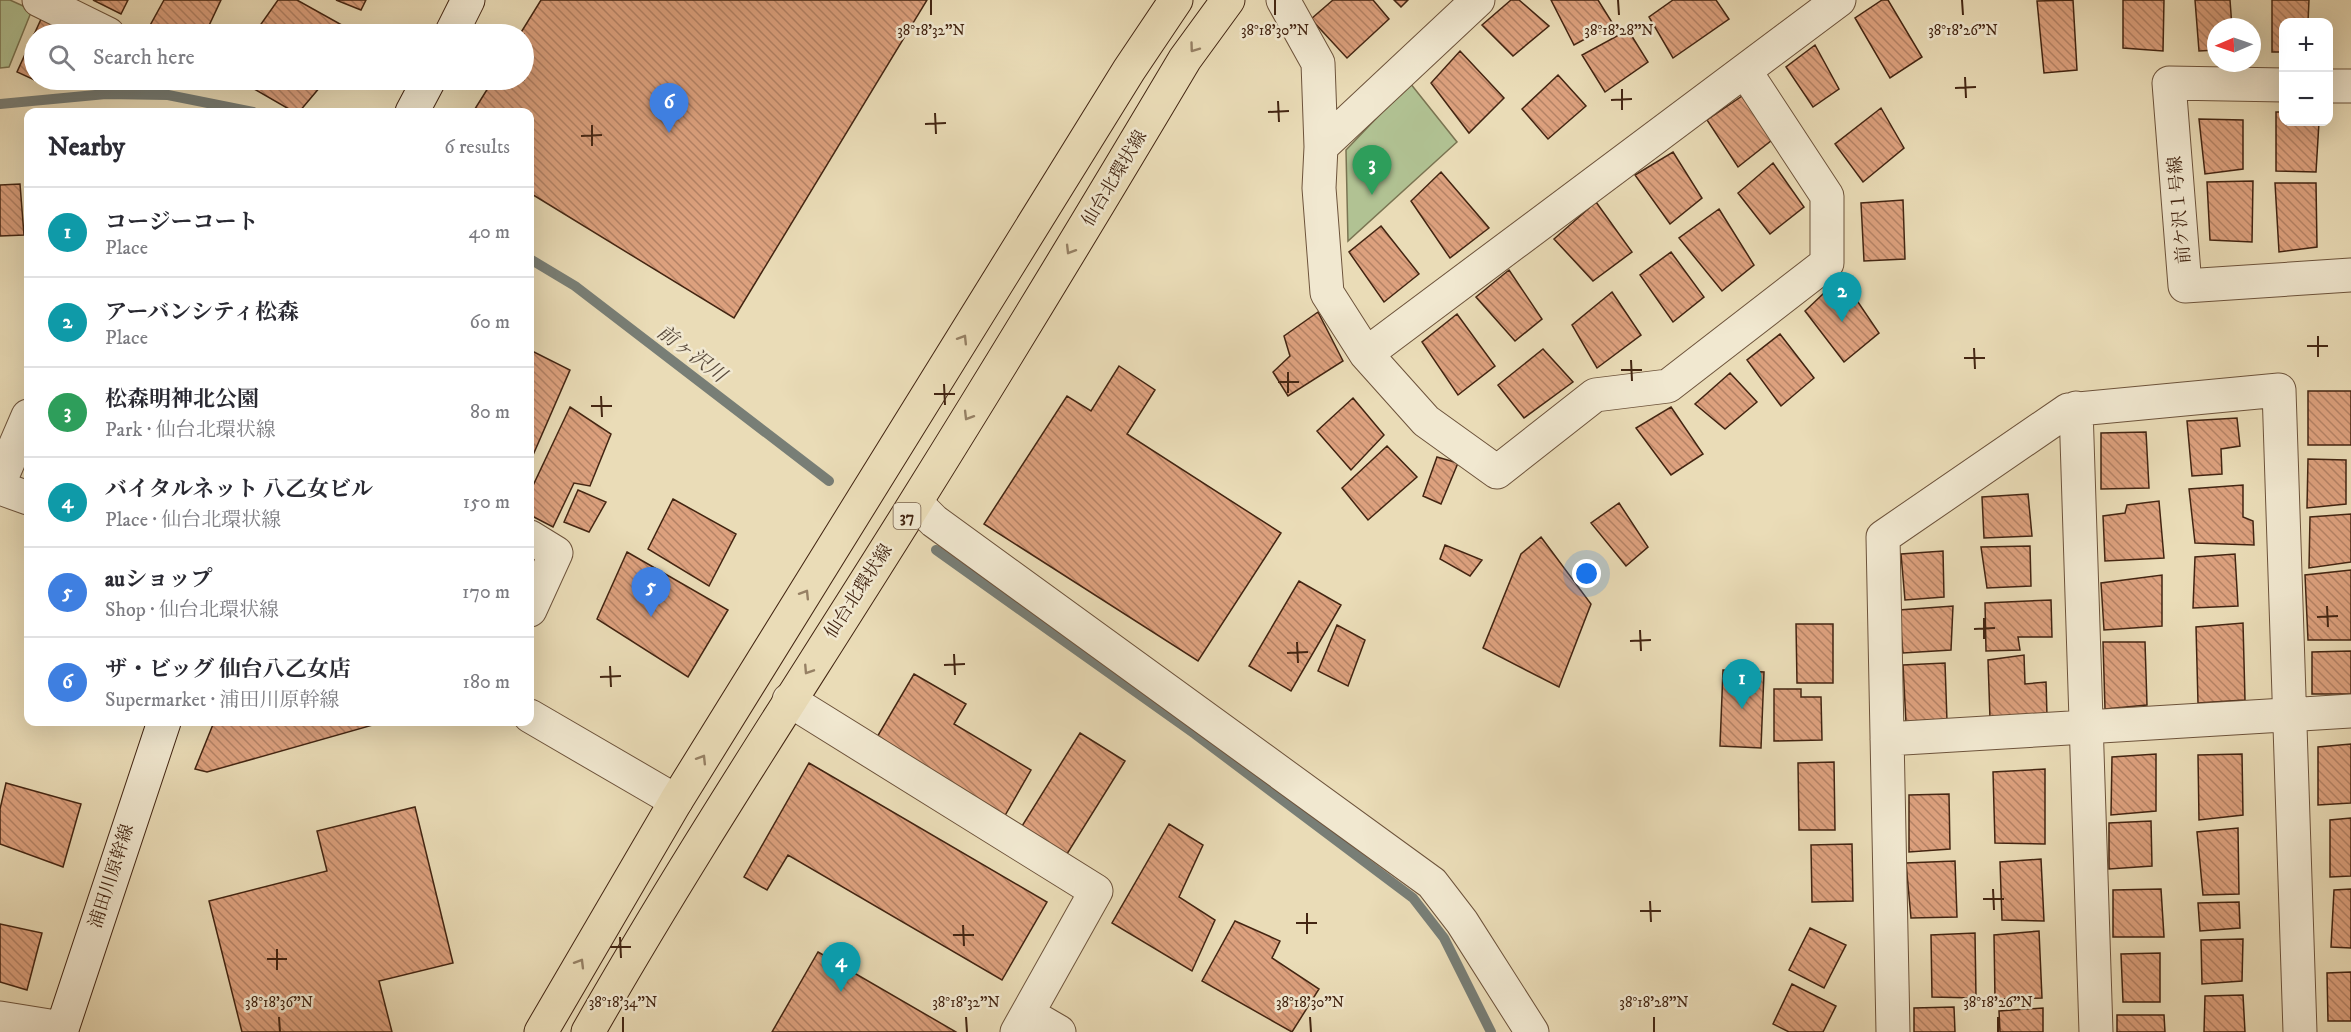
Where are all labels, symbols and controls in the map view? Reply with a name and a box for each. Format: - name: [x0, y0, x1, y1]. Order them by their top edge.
- north arrow: [2207, 18, 2261, 72]
- map controls: [2279, 18, 2333, 126]
- button: +: [2279, 18, 2333, 72]
- text: 38°18'32"N: [897, 21, 965, 40]
- text: 38°18'30"N: [1241, 21, 1309, 40]
- text: 38°18'28"N: [1584, 21, 1654, 40]
- text: 38°18'26"N: [1928, 21, 1998, 40]
- search box: [24, 24, 534, 90]
- icon: search: [45, 41, 78, 74]
- one-way arrow: [1190, 41, 1201, 52]
- text: Search here: [93, 44, 195, 71]
- button: −: [2279, 72, 2333, 126]
- pin: 6: [650, 84, 688, 133]
- street label: 仙台北環状線: [1078, 127, 1152, 230]
- text: Nearby: [48, 131, 125, 164]
- text: 6 results: [444, 135, 510, 160]
- pin: 3: [1352, 146, 1392, 195]
- street label: 前ケ沢１号線: [2164, 155, 2196, 265]
- text: コージーコート: [105, 209, 259, 236]
- text: 1: [64, 220, 71, 245]
- text: 40 m: [468, 220, 510, 245]
- text: Place: [105, 236, 148, 261]
- one-way arrow: [1066, 244, 1078, 254]
- pin: 2: [1822, 272, 1862, 322]
- text: アーバンシティ松森: [105, 299, 299, 326]
- text: 2: [63, 310, 72, 335]
- text: 60 m: [470, 310, 510, 335]
- water label: 前ヶ沢川: [652, 320, 732, 389]
- text: Place: [105, 326, 148, 351]
- one-way arrow: [955, 335, 967, 345]
- text: 松森明神北公園: [105, 386, 259, 413]
- text: 3: [64, 400, 71, 425]
- text: 80 m: [470, 400, 510, 425]
- one-way arrow: [964, 410, 976, 420]
- text: Park · 仙台北環状線: [105, 418, 276, 443]
- text: バイタルネット 八乙女ビル: [105, 476, 373, 503]
- text: 4: [62, 490, 73, 515]
- text: 150 m: [463, 490, 510, 515]
- road number: 37: [894, 503, 920, 529]
- text: Place · 仙台北環状線: [105, 508, 281, 533]
- street label: 仙台北環状線: [820, 540, 897, 643]
- your location: [1572, 559, 1601, 588]
- text: auショップ: [105, 566, 213, 593]
- pin: 5: [632, 568, 670, 617]
- text: 5: [63, 580, 72, 605]
- text: 170 m: [462, 580, 510, 605]
- one-way arrow: [797, 590, 809, 600]
- text: Shop · 仙台北環状線: [105, 598, 279, 623]
- text: ザ・ビッグ 仙台八乙女店: [105, 656, 351, 683]
- pin: 1: [1722, 660, 1762, 709]
- one-way arrow: [804, 664, 816, 674]
- text: 6: [62, 670, 73, 695]
- text: 180 m: [463, 670, 510, 695]
- text: Supermarket · 浦田川原幹線: [105, 688, 340, 713]
- one-way arrow: [694, 755, 706, 765]
- street label: 浦田川原幹線: [85, 822, 139, 931]
- pin: 4: [822, 942, 860, 992]
- one-way arrow: [573, 959, 585, 969]
- text: 38°18'36"N: [245, 993, 313, 1012]
- text: 38°18'34"N: [589, 993, 657, 1012]
- text: 38°18'32"N: [932, 993, 1000, 1012]
- text: 38°18'30"N: [1276, 993, 1344, 1012]
- text: 38°18'28"N: [1619, 993, 1689, 1012]
- text: 38°18'26"N: [1963, 993, 2033, 1012]

